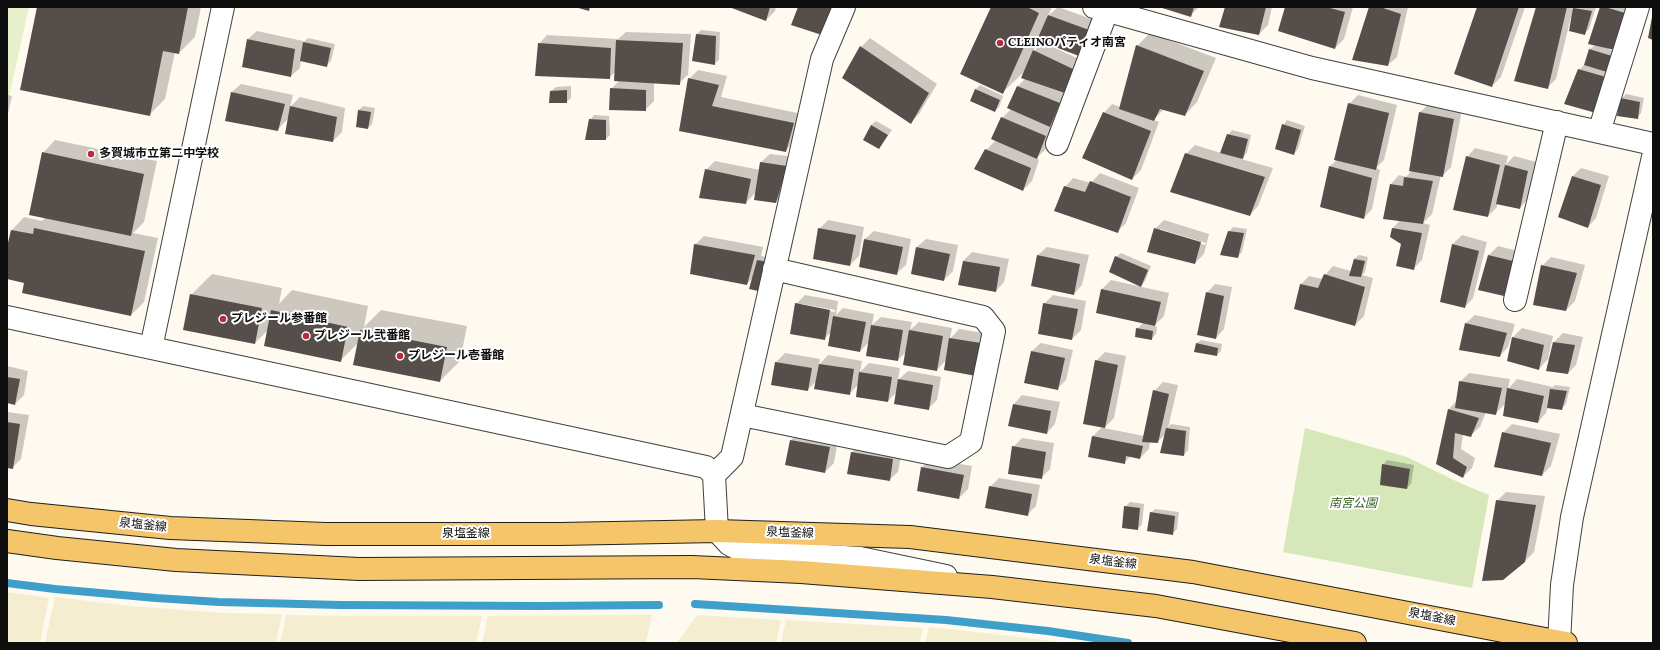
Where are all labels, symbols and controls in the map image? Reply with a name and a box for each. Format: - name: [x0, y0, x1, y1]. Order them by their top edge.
- place label: CLEINOパティオ南宮: [1008, 36, 1126, 50]
- marker: CLEINOパティオ南宮: [995, 38, 1005, 48]
- place label: 多賀城市立第二中学校: [99, 147, 219, 161]
- marker: 多賀城市立第二中学校: [86, 149, 96, 159]
- place label: プレジール参番館: [231, 312, 327, 326]
- marker: プレジール参番館: [218, 314, 228, 324]
- place label: プレジール弐番館: [314, 329, 410, 343]
- marker: プレジール弐番館: [301, 331, 311, 341]
- place label: プレジール壱番館: [408, 349, 504, 363]
- marker: プレジール壱番館: [395, 351, 405, 361]
- park label: 南宮公園: [1329, 497, 1377, 511]
- street label: 泉塩釜線: [118, 515, 168, 535]
- street label: 泉塩釜線: [766, 525, 814, 541]
- street label: 泉塩釜線: [442, 527, 490, 541]
- street label: 泉塩釜線: [1088, 552, 1138, 572]
- street label: 泉塩釜線: [1407, 605, 1457, 629]

